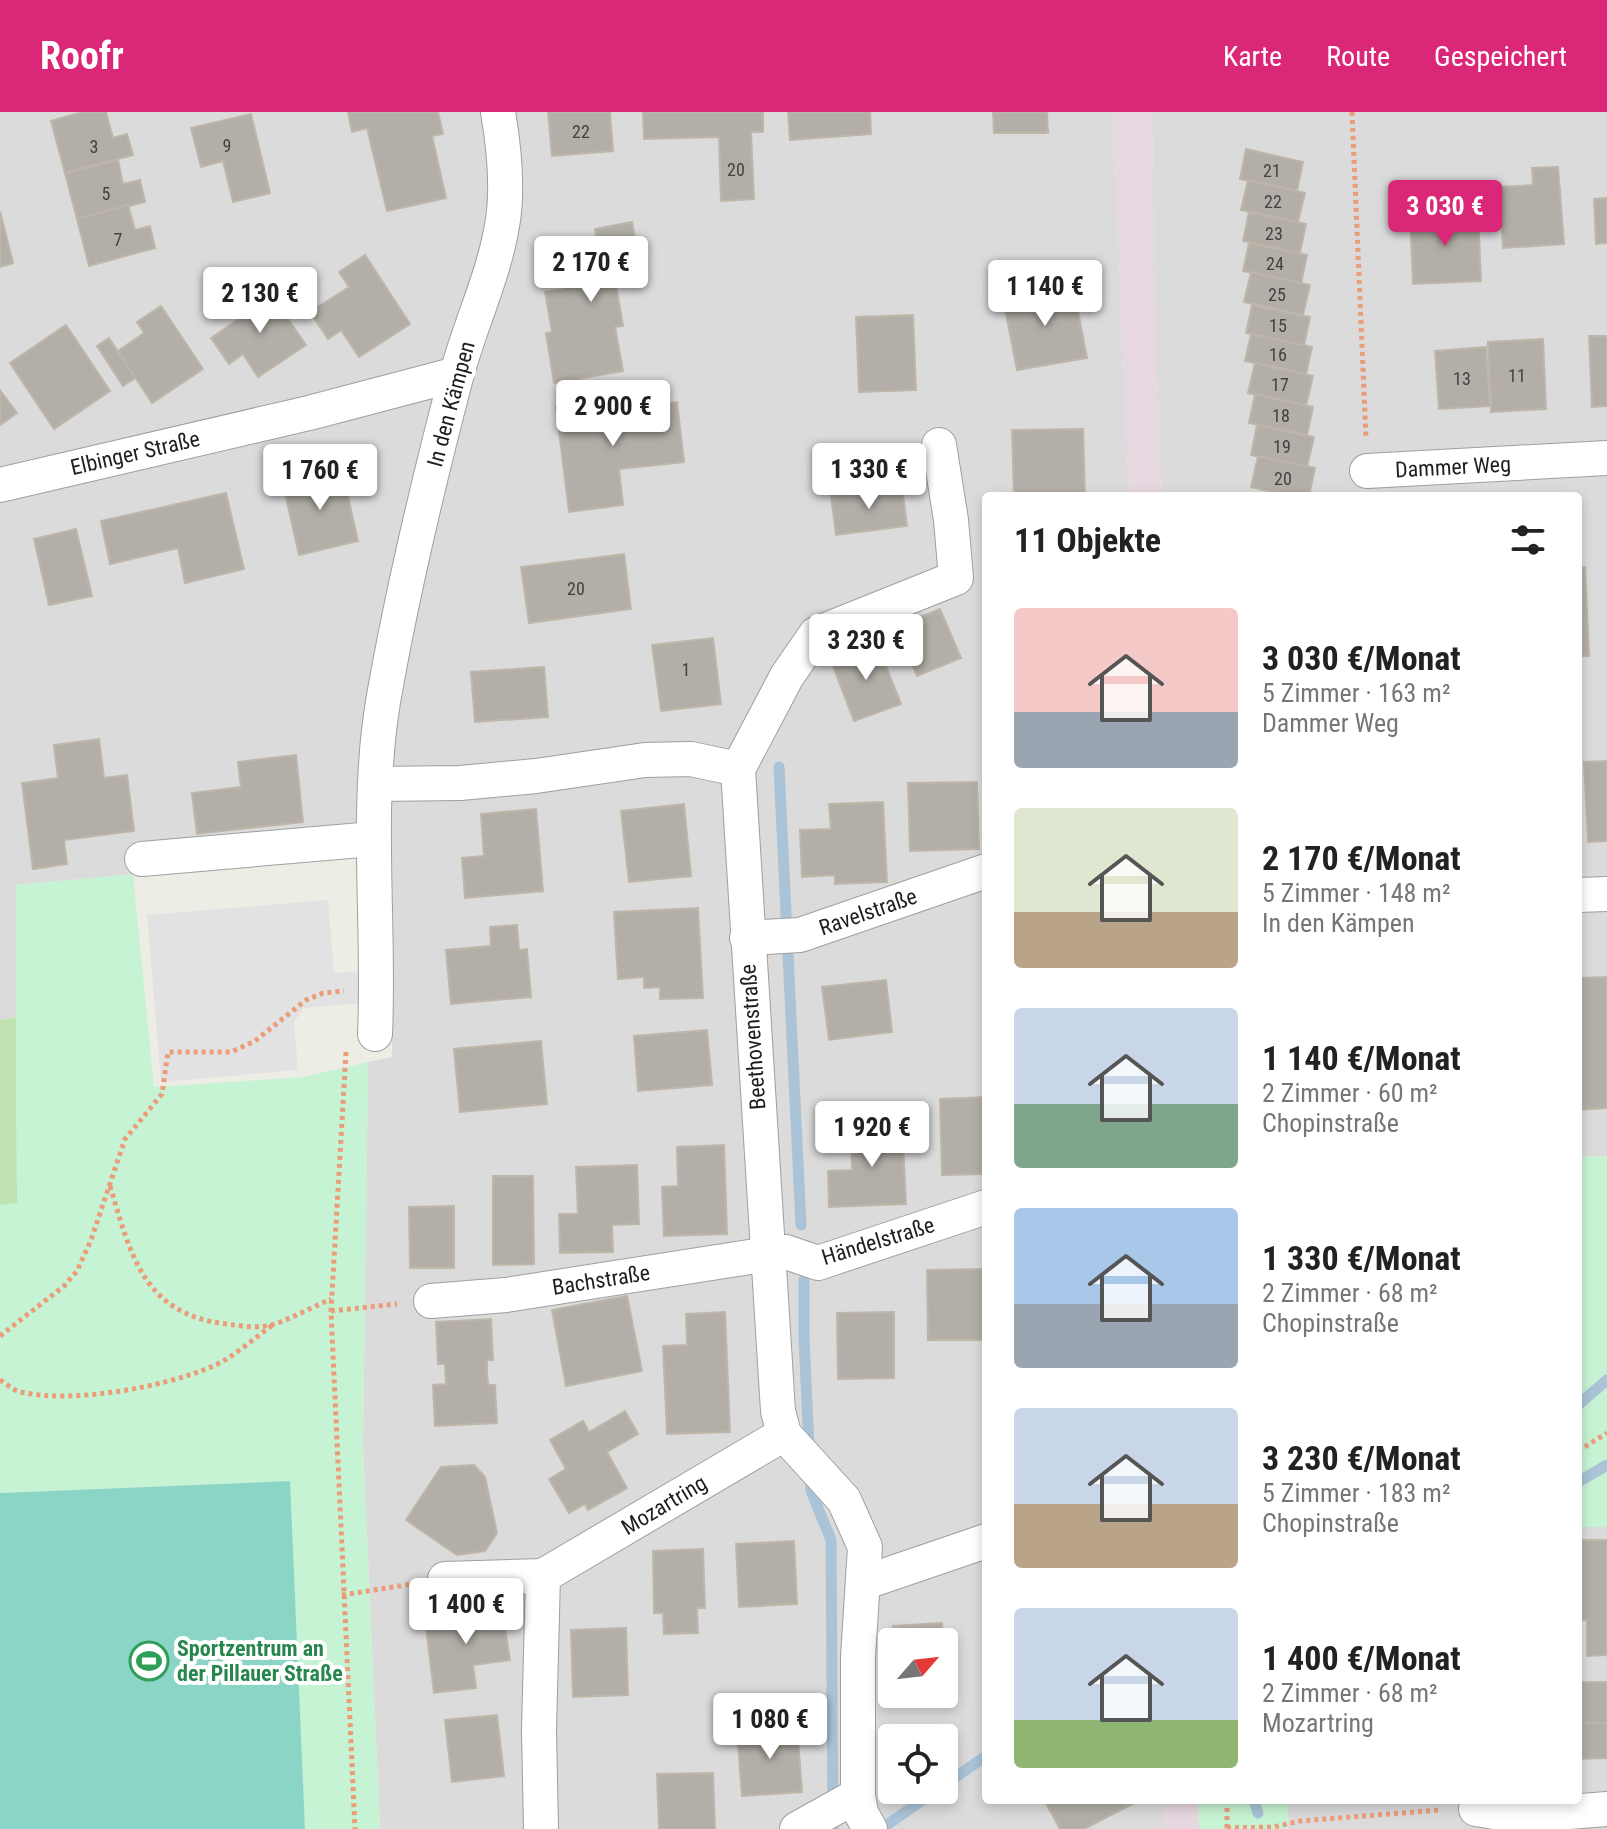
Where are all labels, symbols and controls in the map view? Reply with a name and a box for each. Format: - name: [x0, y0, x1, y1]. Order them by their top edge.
- text: Roofr: [40, 34, 124, 78]
- text: Karte: [1223, 40, 1282, 73]
- text: Route: [1326, 40, 1390, 73]
- text: Gespeichert: [1434, 40, 1567, 73]
- house number: 22: [572, 121, 590, 142]
- house number: 9: [223, 135, 231, 156]
- house number: 3: [90, 136, 98, 157]
- house number: 20: [727, 159, 745, 180]
- house number: 21: [1263, 160, 1281, 181]
- pin: 3 030 €: [1371, 180, 1519, 248]
- house number: 5: [102, 183, 111, 204]
- house number: 22: [1264, 191, 1282, 212]
- text: 3 030 €: [1406, 191, 1484, 221]
- house number: 23: [1265, 223, 1283, 244]
- house number: 7: [114, 229, 123, 250]
- pin: 2 170 €: [517, 236, 665, 304]
- text: 2 170 €: [552, 247, 630, 277]
- house number: 24: [1266, 253, 1284, 274]
- pin: 1 140 €: [971, 260, 1119, 328]
- pin: 2 130 €: [186, 267, 334, 335]
- text: 1 140 €: [1006, 271, 1084, 301]
- text: 2 130 €: [221, 278, 299, 308]
- house number: 25: [1268, 284, 1286, 305]
- house number: 15: [1269, 315, 1287, 336]
- street label: In den Kämpen: [422, 338, 480, 470]
- house number: 16: [1269, 344, 1287, 365]
- house number: 11: [1508, 365, 1526, 386]
- house number: 13: [1453, 368, 1471, 389]
- house number: 17: [1271, 374, 1289, 395]
- pin: 2 900 €: [539, 380, 687, 448]
- text: 2 900 €: [574, 391, 652, 421]
- house number: 18: [1272, 405, 1290, 426]
- street label: Elbinger Straße: [68, 426, 202, 480]
- house number: 19: [1273, 436, 1291, 457]
- pin: 1 330 €: [795, 443, 943, 511]
- pin: 1 760 €: [246, 444, 394, 512]
- street label: Dammer Weg: [1394, 451, 1512, 483]
- text: 1 330 €: [830, 454, 908, 484]
- text: 1 760 €: [281, 455, 359, 485]
- house number: 20: [1274, 468, 1292, 489]
- icon: filters: [1506, 518, 1550, 562]
- text: 11 Objekte: [1014, 520, 1161, 560]
- house number: 20: [567, 578, 585, 599]
- pin: 3 230 €: [792, 614, 940, 682]
- text: 3 230 €: [827, 625, 905, 655]
- text: 3 030 €/Monat: [1262, 638, 1461, 678]
- icon: home: [1078, 640, 1174, 736]
- house number: 1: [682, 659, 690, 680]
- text: 5 Zimmer · 163 m²: [1262, 678, 1451, 708]
- text: Dammer Weg: [1262, 708, 1399, 738]
- text: 2 170 €/Monat: [1262, 838, 1461, 878]
- icon: home: [1078, 840, 1174, 936]
- text: 5 Zimmer · 148 m²: [1262, 878, 1451, 908]
- street label: Ravelstraße: [816, 884, 920, 940]
- text: In den Kämpen: [1262, 908, 1415, 938]
- street label: Beethovenstraße: [735, 963, 771, 1111]
- text: 1 140 €/Monat: [1262, 1038, 1461, 1078]
- icon: home: [1078, 1040, 1174, 1136]
- text: 2 Zimmer · 60 m²: [1262, 1078, 1438, 1108]
- pin: 1 920 €: [798, 1101, 946, 1169]
- text: Chopinstraße: [1262, 1108, 1399, 1138]
- text: 1 920 €: [833, 1112, 911, 1142]
- street label: Händelstraße: [819, 1212, 937, 1270]
- text: 1 330 €/Monat: [1262, 1238, 1461, 1278]
- icon: home: [1078, 1240, 1174, 1336]
- street label: Bachstraße: [550, 1260, 652, 1300]
- text: 2 Zimmer · 68 m²: [1262, 1278, 1438, 1308]
- text: Chopinstraße: [1262, 1308, 1399, 1338]
- text: 3 230 €/Monat: [1262, 1438, 1461, 1478]
- icon: home: [1078, 1440, 1174, 1536]
- street label: Mozartring: [617, 1470, 711, 1540]
- text: 5 Zimmer · 183 m²: [1262, 1478, 1451, 1508]
- text: Chopinstraße: [1262, 1508, 1399, 1538]
- pin: 1 400 €: [392, 1578, 540, 1646]
- text: 1 400 €: [427, 1589, 505, 1619]
- north arrow: [878, 1628, 958, 1708]
- map controls: [878, 1628, 958, 1804]
- place label: Sportzentrum an der Pillauer Straße: [177, 1636, 343, 1686]
- text: 1 400 €/Monat: [1262, 1638, 1461, 1678]
- sports icon: Sportzentrum an der Pillauer Straße: [128, 1640, 170, 1682]
- icon: home: [1078, 1640, 1174, 1736]
- text: 2 Zimmer · 68 m²: [1262, 1678, 1438, 1708]
- pin: 1 080 €: [696, 1693, 844, 1761]
- text: 1 080 €: [731, 1704, 809, 1734]
- text: Mozartring: [1262, 1708, 1374, 1738]
- button: locate: [878, 1724, 958, 1804]

